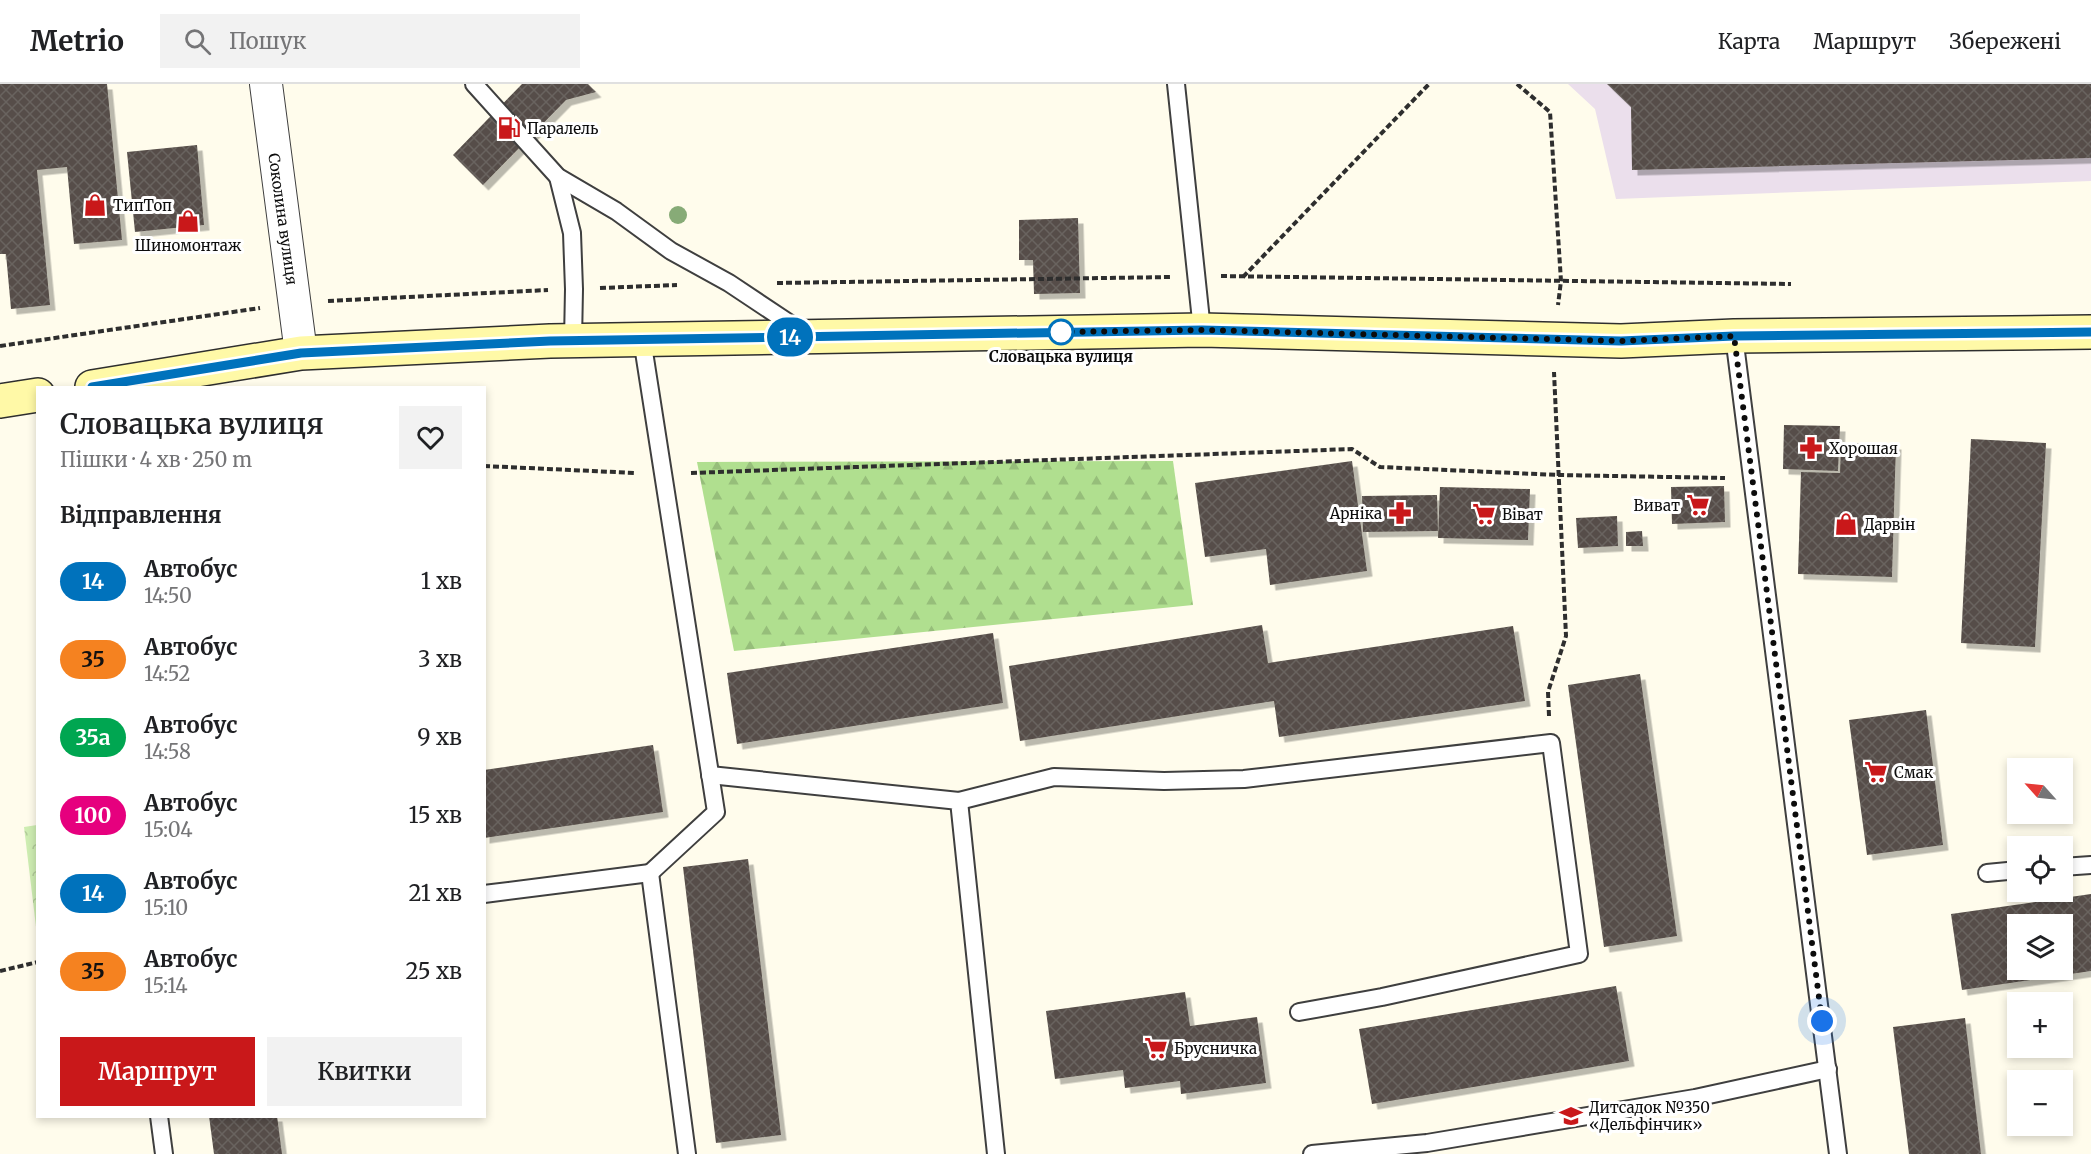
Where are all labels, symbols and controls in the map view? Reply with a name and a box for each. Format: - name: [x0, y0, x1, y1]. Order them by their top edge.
- search box: [160, 14, 580, 68]
- text: Metrio: [30, 23, 124, 59]
- icon: search: [181, 25, 214, 58]
- text: Пошук: [229, 27, 306, 55]
- text: Карта: [1718, 28, 1780, 55]
- text: Маршрут: [1813, 28, 1916, 55]
- text: Збережені: [1949, 28, 2061, 55]
- fuel station icon: Паралель: [496, 115, 522, 141]
- place label: Паралель: [527, 119, 598, 138]
- street label: Соколина вулиця: [264, 152, 302, 286]
- shop icon: ТипТоп: [82, 192, 108, 218]
- place label: ТипТоп: [113, 196, 172, 215]
- shop icon: Шиномонтаж: [175, 208, 201, 234]
- place label: Шиномонтаж: [135, 236, 242, 255]
- line badge: 14: [763, 318, 817, 356]
- marker: Словацька вулиця: [1048, 319, 1074, 345]
- text: 14: [779, 324, 801, 351]
- place label: Словацька вулиця: [989, 347, 1133, 366]
- text: Словацька вулиця: [60, 406, 324, 442]
- button: heart: [399, 406, 462, 469]
- pharmacy icon: Хорошая: [1798, 435, 1824, 461]
- place label: Хорошая: [1829, 439, 1898, 458]
- text: Пішки · 4 хв · 250 m: [60, 447, 252, 472]
- supermarket icon: Виват: [1685, 492, 1711, 518]
- place label: Виват: [1634, 496, 1680, 515]
- pharmacy icon: Арніка: [1387, 500, 1413, 526]
- text: Відправлення: [60, 501, 222, 529]
- supermarket icon: Віват: [1471, 501, 1497, 527]
- place label: Арніка: [1329, 504, 1382, 523]
- place label: Віват: [1502, 505, 1543, 524]
- shop icon: Дарвін: [1833, 511, 1859, 537]
- place label: Дарвін: [1864, 515, 1915, 534]
- text: Автобус: [144, 555, 237, 583]
- text: 1 хв: [421, 567, 462, 595]
- text: 14: [82, 568, 104, 595]
- text: 14:50: [144, 583, 192, 608]
- text: Автобус: [144, 633, 237, 661]
- text: 3 хв: [418, 645, 462, 673]
- text: 35: [81, 646, 105, 673]
- text: 14:52: [144, 661, 190, 686]
- text: Автобус: [144, 711, 237, 739]
- text: 9 хв: [417, 723, 462, 751]
- text: 35а: [75, 724, 111, 751]
- text: 14:58: [144, 739, 191, 764]
- north arrow: [2007, 758, 2073, 824]
- map controls: [2007, 758, 2073, 1136]
- supermarket icon: Смак: [1863, 759, 1889, 785]
- place label: Смак: [1894, 763, 1934, 782]
- text: Автобус: [144, 789, 237, 817]
- text: 15 хв: [409, 801, 462, 829]
- text: 100: [75, 802, 111, 829]
- text: 15:04: [144, 817, 193, 842]
- button: locate: [2007, 836, 2073, 902]
- text: Автобус: [144, 867, 237, 895]
- text: 21 хв: [408, 879, 462, 907]
- text: 14: [82, 880, 104, 907]
- text: 15:10: [144, 895, 188, 920]
- button: layers: [2007, 914, 2073, 980]
- text: Автобус: [144, 945, 237, 973]
- text: 25 хв: [406, 957, 462, 985]
- text: 35: [81, 958, 105, 985]
- text: 15:14: [144, 973, 187, 998]
- button: +: [2007, 992, 2073, 1058]
- your location: [1807, 1006, 1837, 1036]
- supermarket icon: Брусничка: [1143, 1035, 1169, 1061]
- button: Маршрут: [60, 1037, 255, 1106]
- button: Квитки: [267, 1037, 462, 1106]
- place label: Брусничка: [1174, 1039, 1257, 1058]
- button: −: [2007, 1070, 2073, 1136]
- place label: Дитсадок №350 «Дельфінчик»: [1589, 1098, 1710, 1134]
- school or university icon: Дитсадок №350 «Дельфінчик»: [1558, 1103, 1584, 1129]

